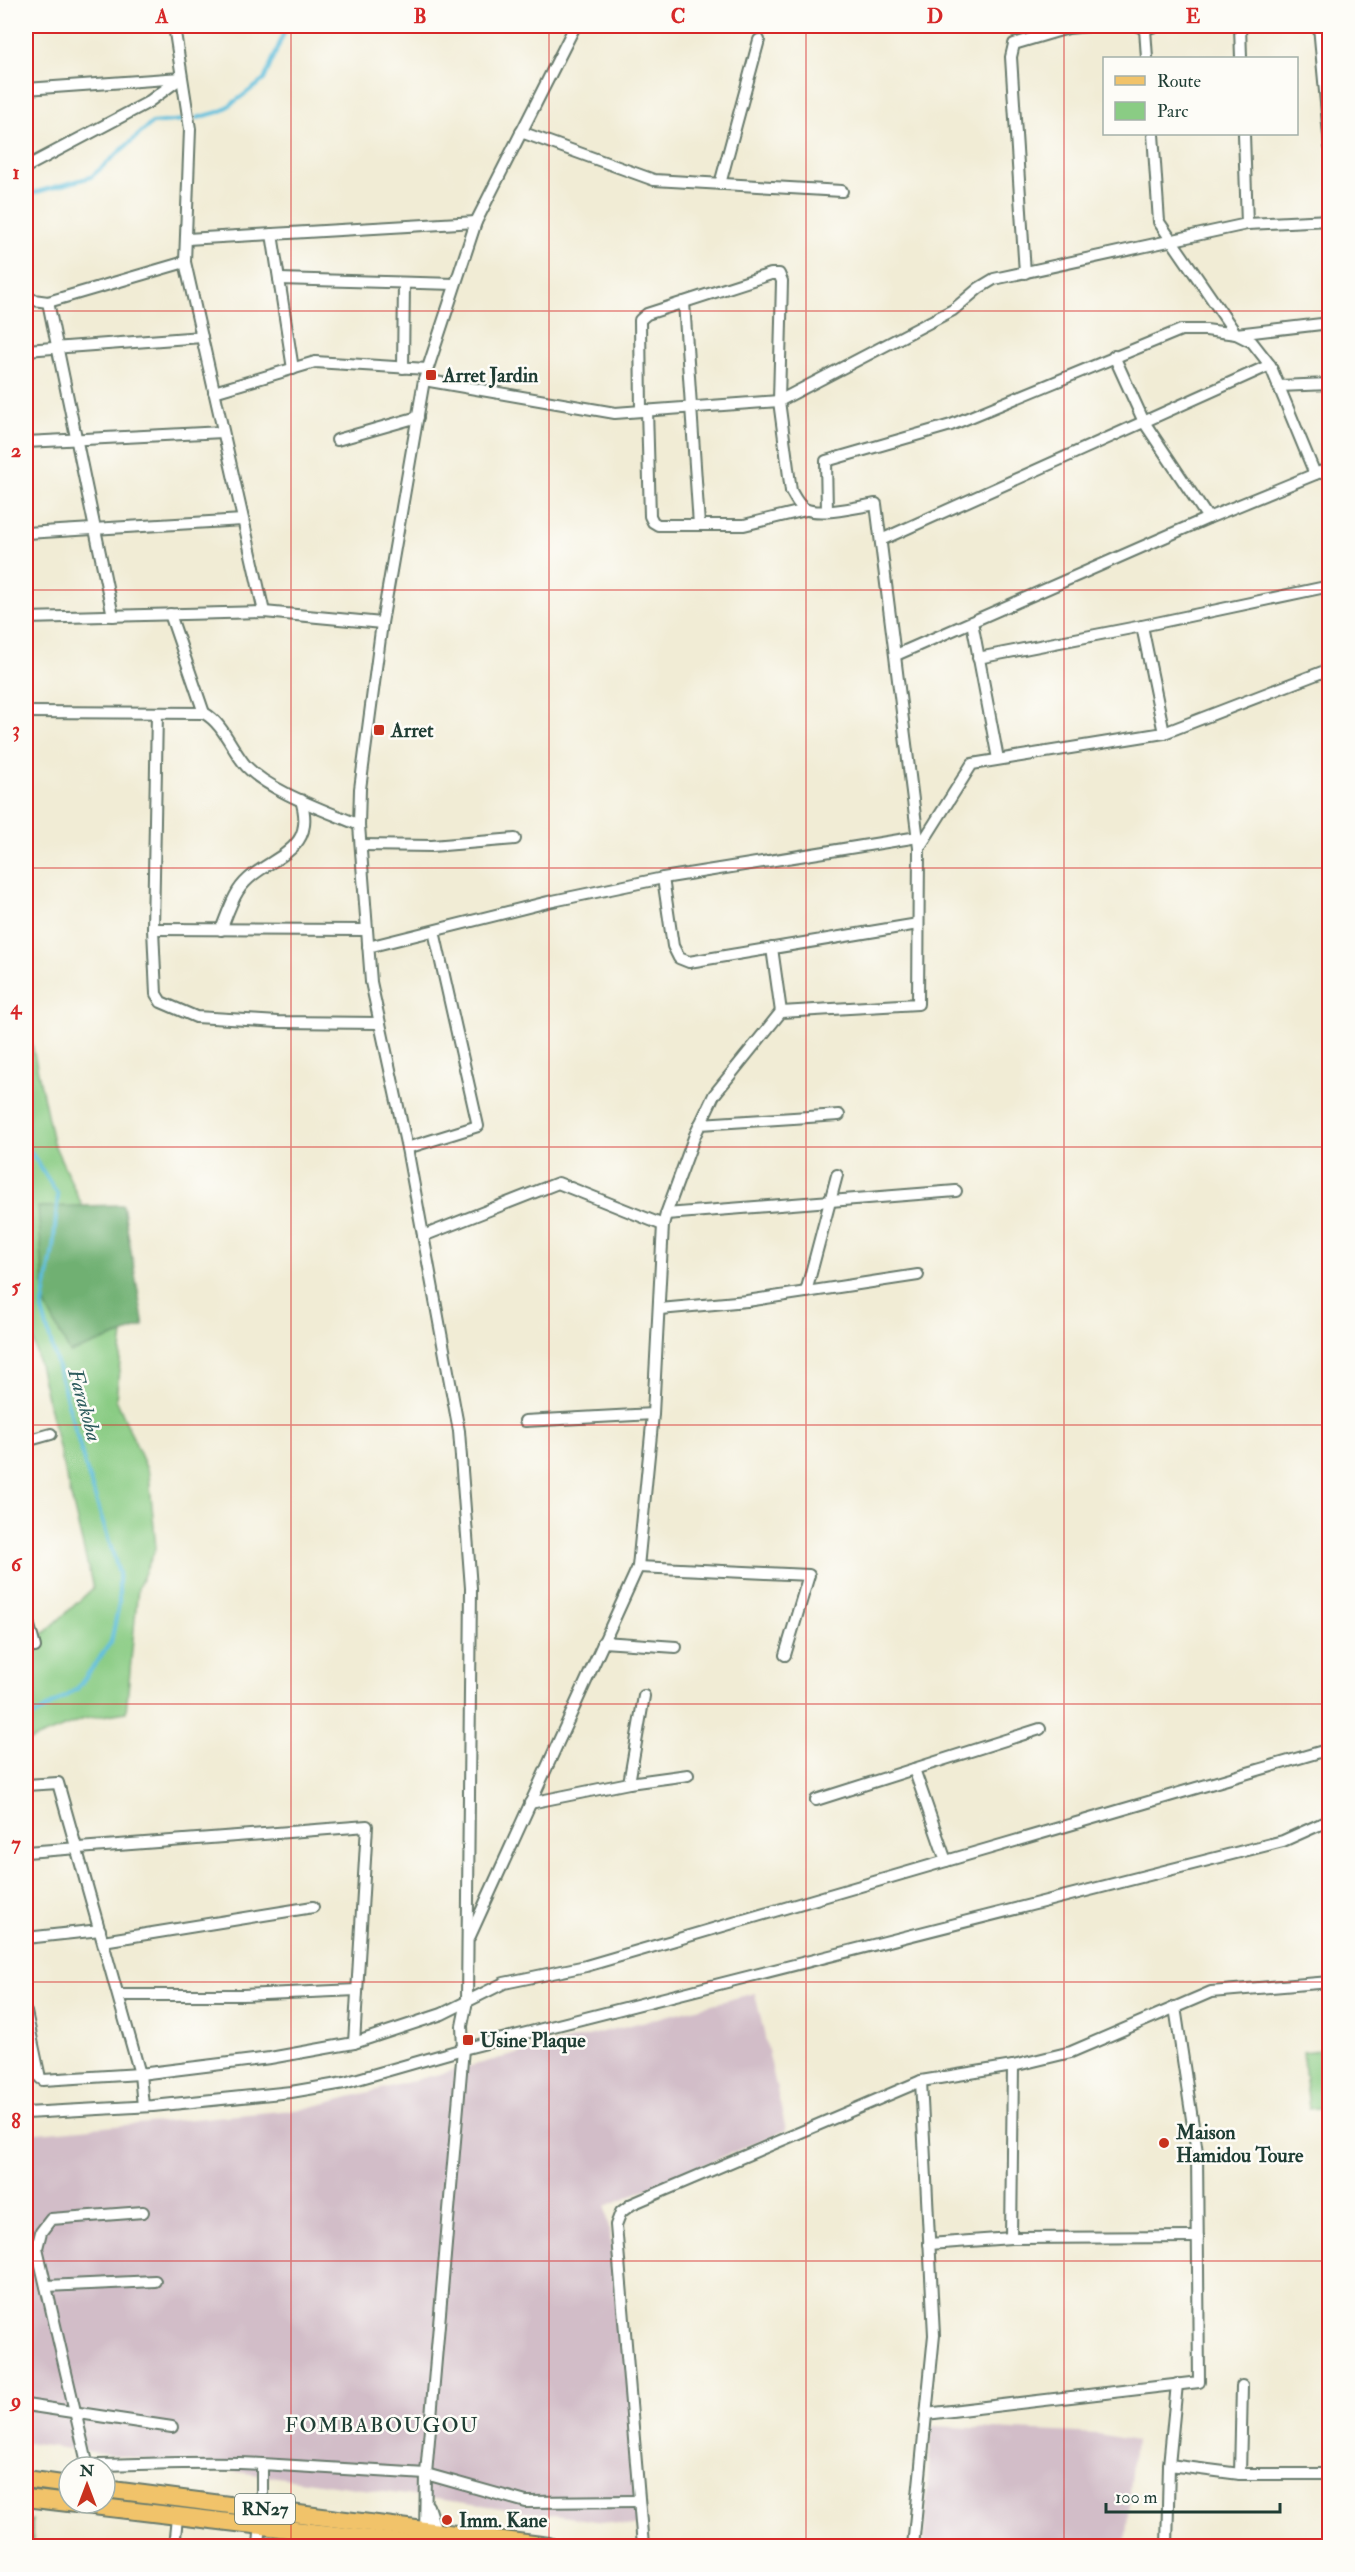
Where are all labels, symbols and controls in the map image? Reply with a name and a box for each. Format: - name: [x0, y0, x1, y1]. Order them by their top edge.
- text: A: [155, 4, 169, 29]
- text: B: [413, 4, 427, 29]
- text: C: [671, 4, 685, 29]
- text: D: [927, 4, 943, 29]
- text: E: [1186, 4, 1201, 29]
- legend: [1103, 57, 1298, 135]
- text: Route: [1157, 70, 1201, 93]
- text: Parc: [1157, 100, 1188, 123]
- text: 1: [12, 160, 20, 185]
- place label: Arret Jardin: [442, 363, 539, 388]
- marker: Arret Jardin: [424, 368, 438, 382]
- text: 2: [11, 438, 21, 463]
- text: 3: [12, 717, 20, 742]
- place label: Arret: [390, 718, 434, 743]
- marker: Arret: [372, 723, 386, 737]
- text: 4: [10, 995, 23, 1020]
- text: 5: [12, 1274, 22, 1299]
- water label: Farakoba: [61, 1365, 108, 1445]
- text: 6: [11, 1552, 23, 1577]
- text: 7: [11, 1831, 21, 1856]
- place label: Usine Plaque: [480, 2028, 586, 2054]
- marker: Usine Plaque: [461, 2033, 475, 2047]
- text: 8: [11, 2109, 21, 2134]
- place label: Maison Hamidou Toure: [1175, 2120, 1304, 2168]
- marker: Maison Hamidou Toure: [1157, 2136, 1171, 2150]
- text: 9: [9, 2388, 21, 2413]
- district label: FOMBABOUGOU: [285, 2412, 479, 2439]
- north arrow: [57, 2455, 117, 2515]
- text: N: [79, 2461, 95, 2481]
- scale bar: [1106, 2476, 1280, 2514]
- text: 100 m: [1115, 2486, 1158, 2509]
- road number: RN27: [235, 2494, 295, 2524]
- place label: Imm. Kane: [459, 2508, 548, 2533]
- marker: Imm. Kane: [440, 2513, 454, 2527]

